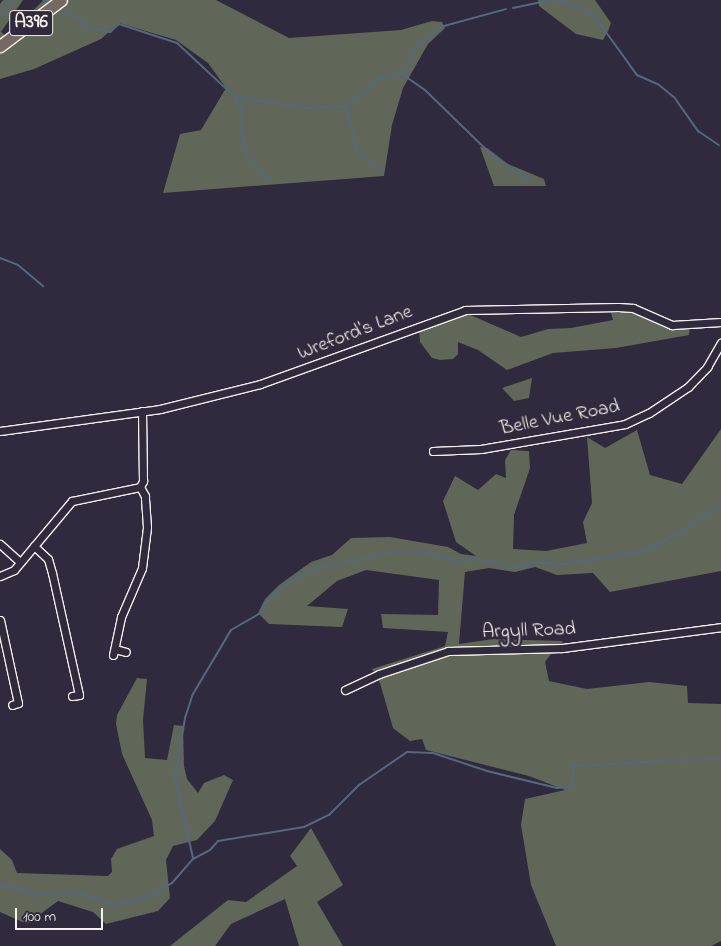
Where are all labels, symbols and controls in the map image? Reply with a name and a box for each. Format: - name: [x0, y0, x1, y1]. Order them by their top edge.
- road number: A396: [8, 6, 54, 40]
- street label: Wreford's Lane: [294, 300, 416, 366]
- street label: Belle Vue Road: [498, 395, 622, 441]
- street label: Argyll Road: [482, 617, 576, 645]
- scale bar: [18, 898, 105, 930]
- text: 100 m: [23, 906, 56, 928]

